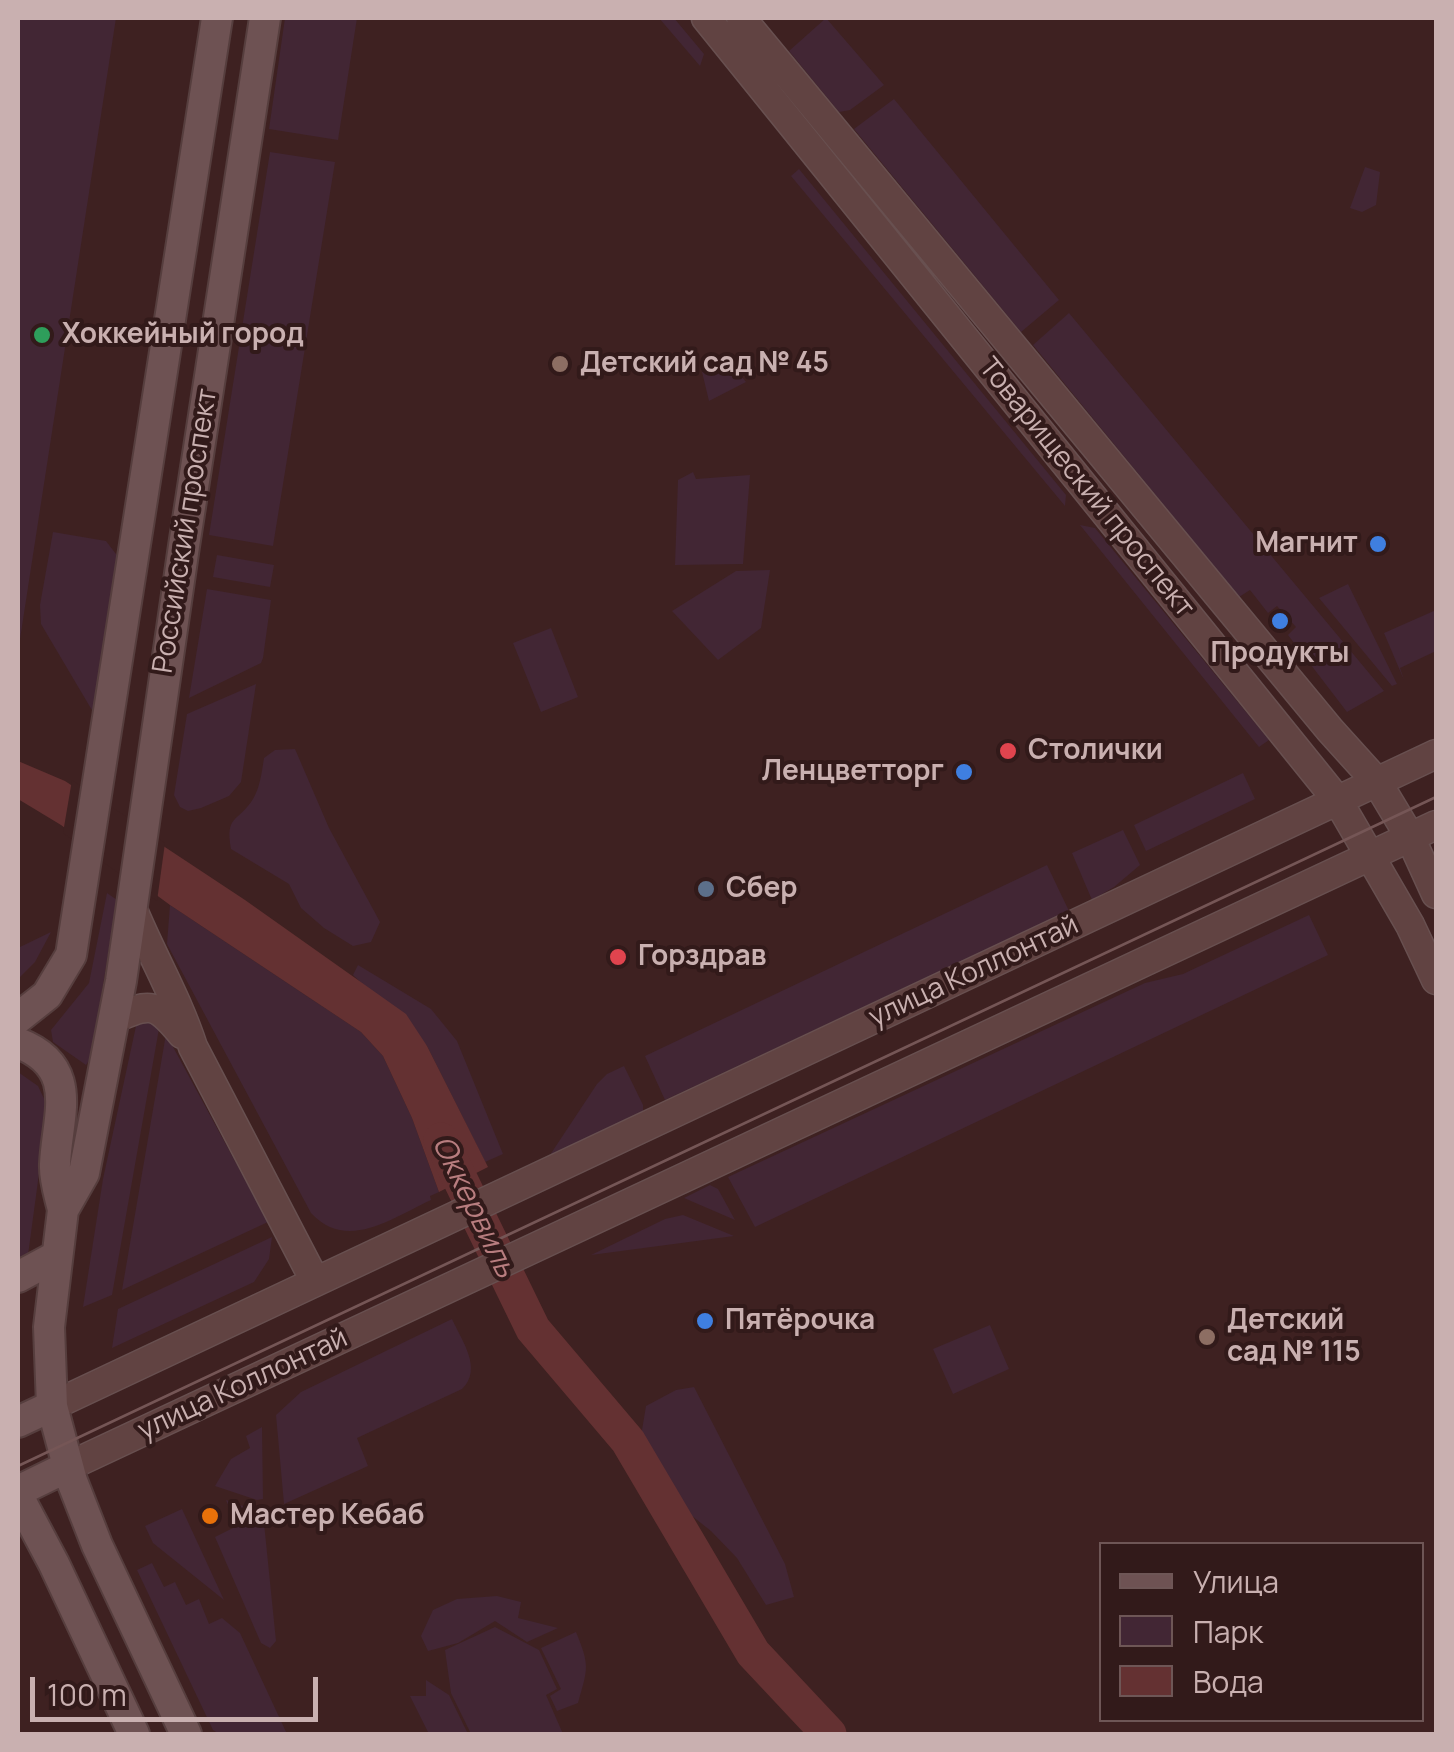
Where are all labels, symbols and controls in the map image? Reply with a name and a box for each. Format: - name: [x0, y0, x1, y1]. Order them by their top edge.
- place label: Хоккейный город: [62, 318, 304, 352]
- marker: Хоккейный город: [31, 324, 53, 346]
- place label: Детский сад № 45: [580, 347, 829, 381]
- street label: Товарищеский проспект: [971, 352, 1201, 624]
- marker: Детский сад № 45: [549, 353, 571, 375]
- street label: Российский проспект: [147, 386, 225, 676]
- place label: Магнит: [1255, 527, 1358, 561]
- marker: Магнит: [1367, 533, 1389, 555]
- marker: Продукты: [1269, 610, 1291, 632]
- place label: Продукты: [1211, 637, 1349, 671]
- place label: Столички: [1028, 734, 1163, 768]
- marker: Столички: [997, 740, 1019, 762]
- place label: Ленцветторг: [762, 755, 944, 789]
- marker: Ленцветторг: [953, 761, 975, 783]
- place label: Сбер: [726, 872, 798, 906]
- marker: Сбер: [695, 878, 717, 900]
- street label: улица Коллонтай: [864, 909, 1084, 1035]
- place label: Горздрав: [638, 940, 766, 974]
- marker: Горздрав: [607, 946, 629, 968]
- water label: Оккервиль: [423, 1131, 523, 1283]
- place label: Пятёрочка: [725, 1304, 875, 1338]
- place label: Детский сад № 115: [1227, 1304, 1361, 1370]
- marker: Пятёрочка: [694, 1310, 716, 1332]
- street label: улица Коллонтай: [133, 1322, 353, 1448]
- marker: Детский сад № 115: [1196, 1326, 1218, 1348]
- place label: Мастер Кебаб: [230, 1499, 424, 1533]
- marker: Мастер Кебаб: [199, 1505, 221, 1527]
- legend: [1099, 1542, 1424, 1722]
- text: Улица: [1193, 1561, 1279, 1602]
- text: Парк: [1193, 1611, 1263, 1652]
- scale bar: [35, 1657, 322, 1719]
- text: Вода: [1193, 1661, 1264, 1702]
- text: 100 m: [47, 1674, 127, 1715]

